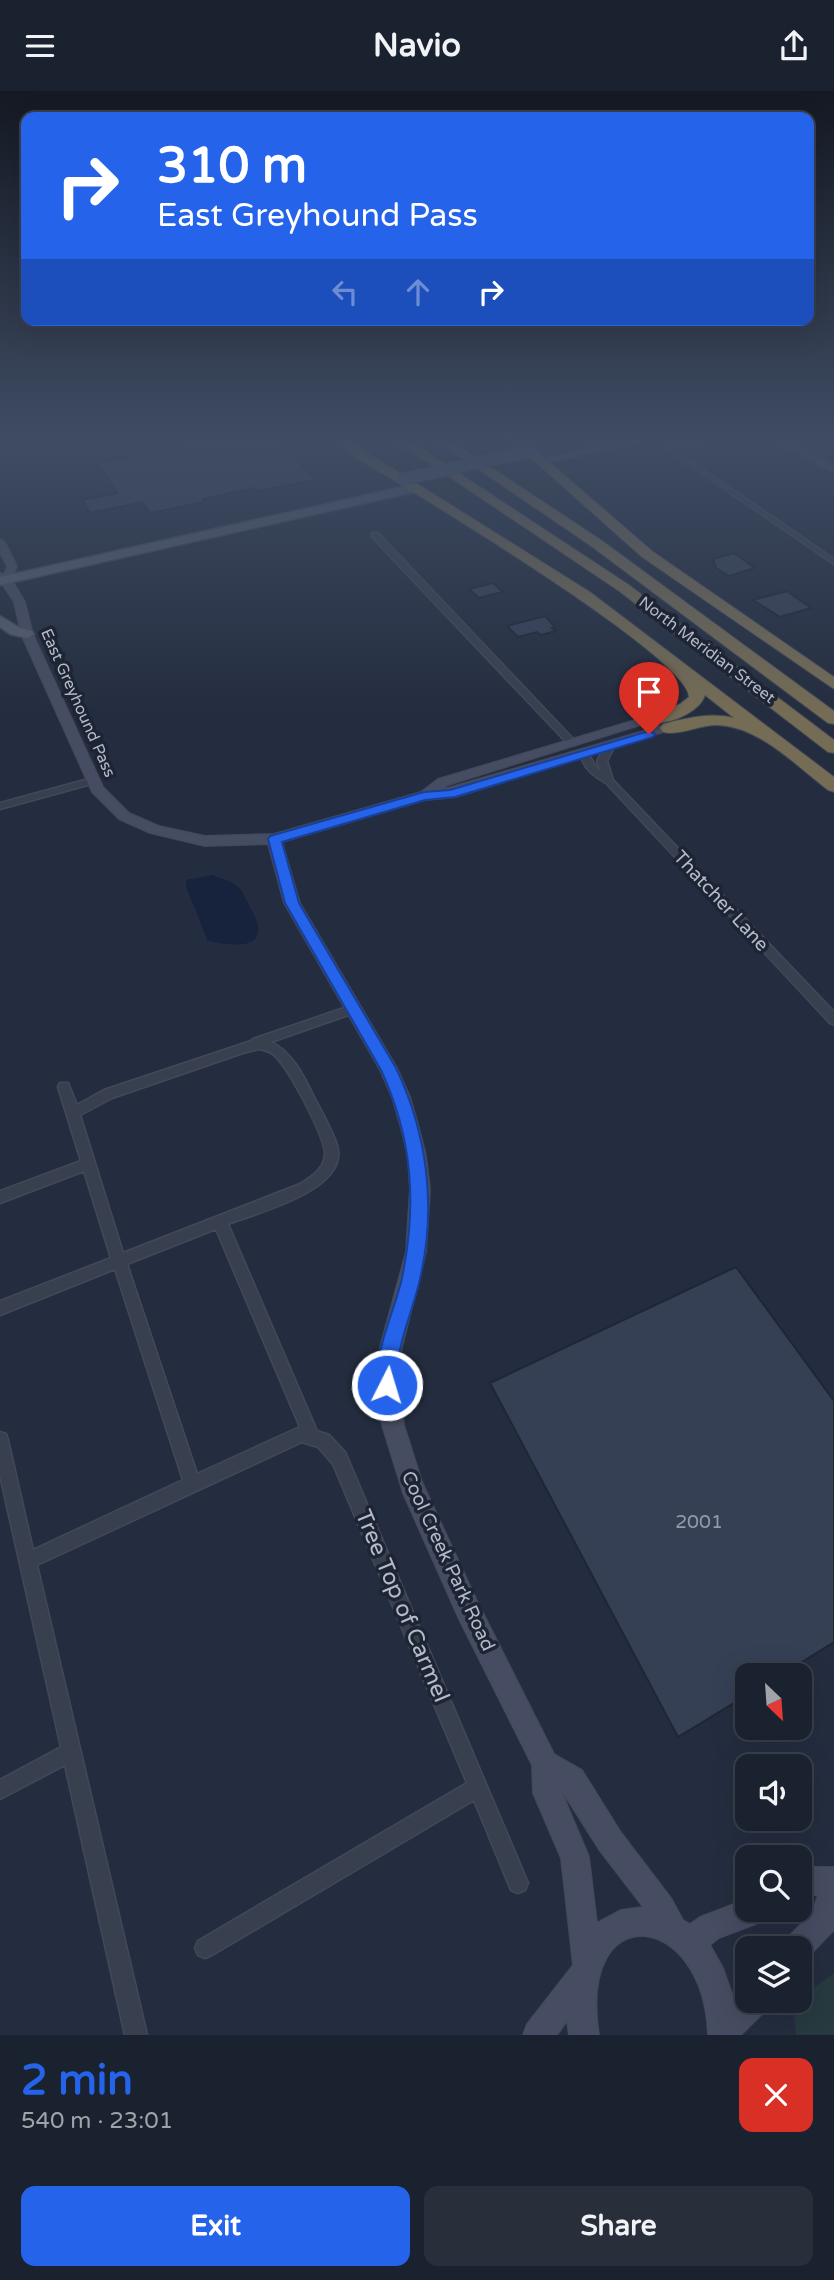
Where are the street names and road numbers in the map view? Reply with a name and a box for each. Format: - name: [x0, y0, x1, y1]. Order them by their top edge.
- street label: North Meridian Street: [635, 592, 779, 708]
- street label: East Greyhound Pass: [36, 626, 120, 780]
- street label: Thatcher Lane: [669, 846, 773, 956]
- street label: Cool Creek Park Road: [397, 1468, 499, 1654]
- street label: Tree Top of Carmel: [349, 1506, 455, 1706]

